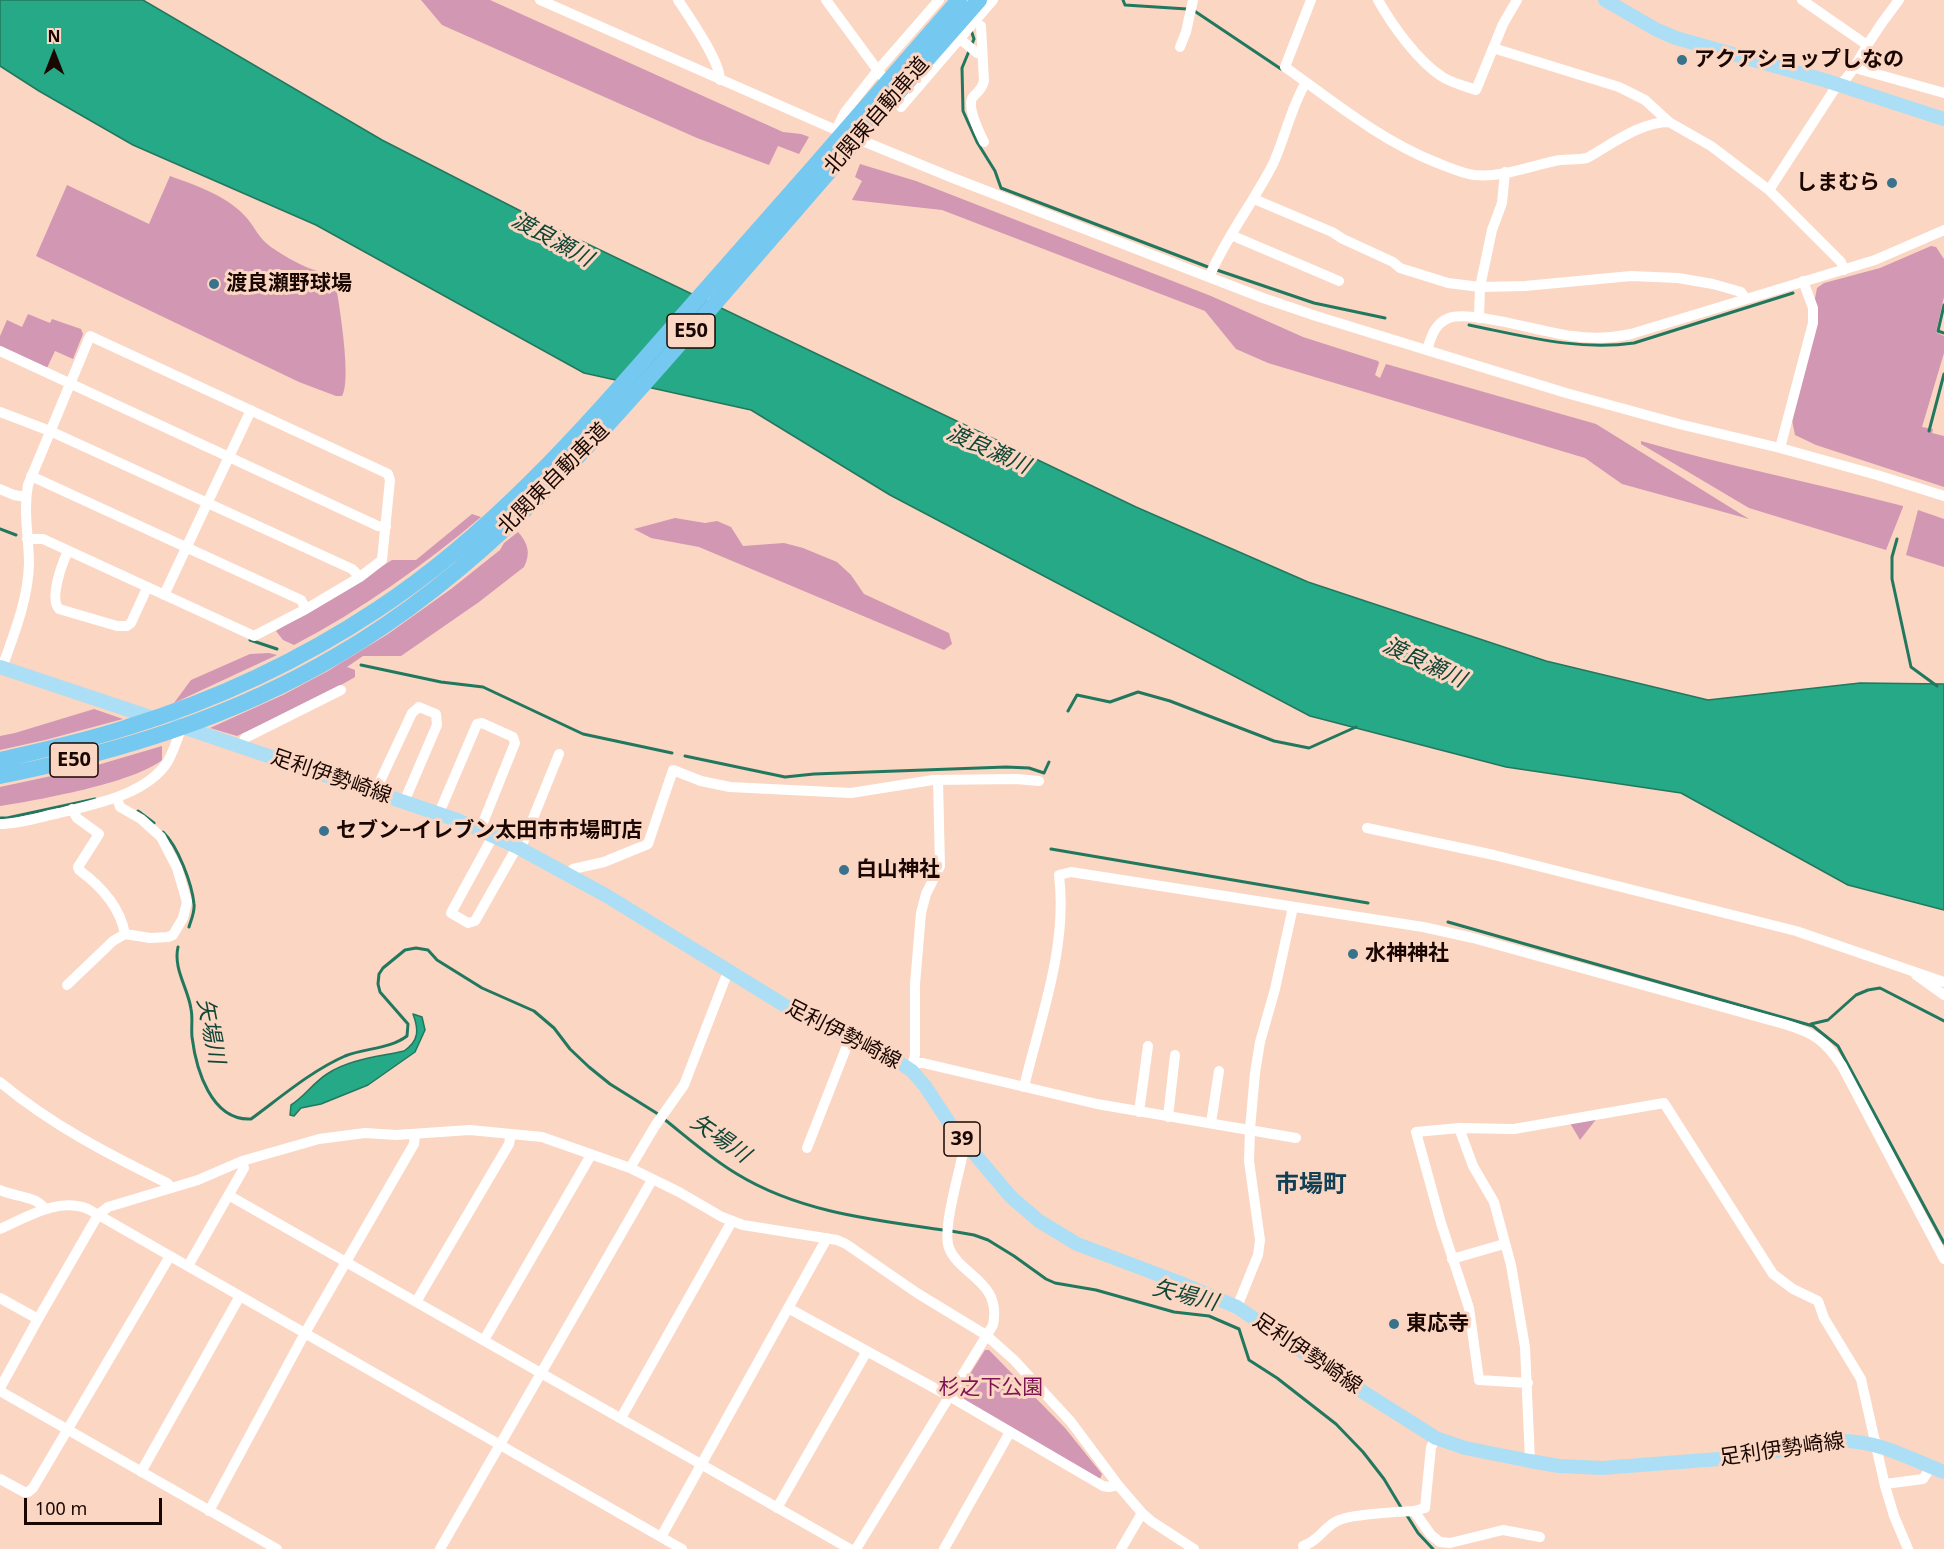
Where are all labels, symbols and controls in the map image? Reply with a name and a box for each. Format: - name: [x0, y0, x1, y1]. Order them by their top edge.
- north arrow: [24, 24, 84, 84]
- text: N: [47, 25, 61, 47]
- place label: アクアショップしなの: [1694, 47, 1904, 73]
- street label: 北関東自動車道: [819, 52, 935, 180]
- marker: アクアショップしなの: [1675, 53, 1689, 67]
- place label: しまむら: [1796, 170, 1880, 196]
- marker: しまむら: [1885, 176, 1899, 190]
- water label: 渡良瀬川: [507, 207, 597, 273]
- place label: 渡良瀬野球場: [226, 271, 352, 297]
- marker: 渡良瀬野球場: [207, 277, 221, 291]
- road number: E50: [667, 314, 715, 348]
- street label: 北関東自動車道: [493, 418, 615, 540]
- water label: 渡良瀬川: [942, 420, 1034, 480]
- water label: 渡良瀬川: [1379, 632, 1469, 694]
- road number: E50: [50, 743, 98, 777]
- street label: 足利伊勢崎線: [267, 745, 395, 809]
- place label: セブン−イレブン太田市市場町店: [336, 818, 642, 844]
- marker: セブン−イレブン太田市市場町店: [317, 824, 331, 838]
- place label: 白山神社: [856, 857, 940, 883]
- marker: 白山神社: [837, 863, 851, 877]
- place label: 水神神社: [1365, 941, 1449, 967]
- marker: 水神神社: [1346, 947, 1360, 961]
- street label: 足利伊勢崎線: [781, 995, 905, 1075]
- water label: 矢場川: [191, 996, 229, 1066]
- water label: 矢場川: [685, 1109, 755, 1169]
- road number: 39: [944, 1122, 980, 1156]
- district label: 市場町: [1275, 1171, 1347, 1199]
- water label: 矢場川: [1150, 1275, 1220, 1317]
- street label: 足利伊勢崎線: [1248, 1308, 1366, 1400]
- place label: 東応寺: [1406, 1311, 1469, 1337]
- marker: 東応寺: [1387, 1317, 1401, 1331]
- park label: 杉之下公園: [939, 1375, 1043, 1401]
- street label: 足利伊勢崎線: [1718, 1429, 1846, 1471]
- scale bar: [27, 1486, 165, 1524]
- text: 100 m: [35, 1496, 87, 1520]

